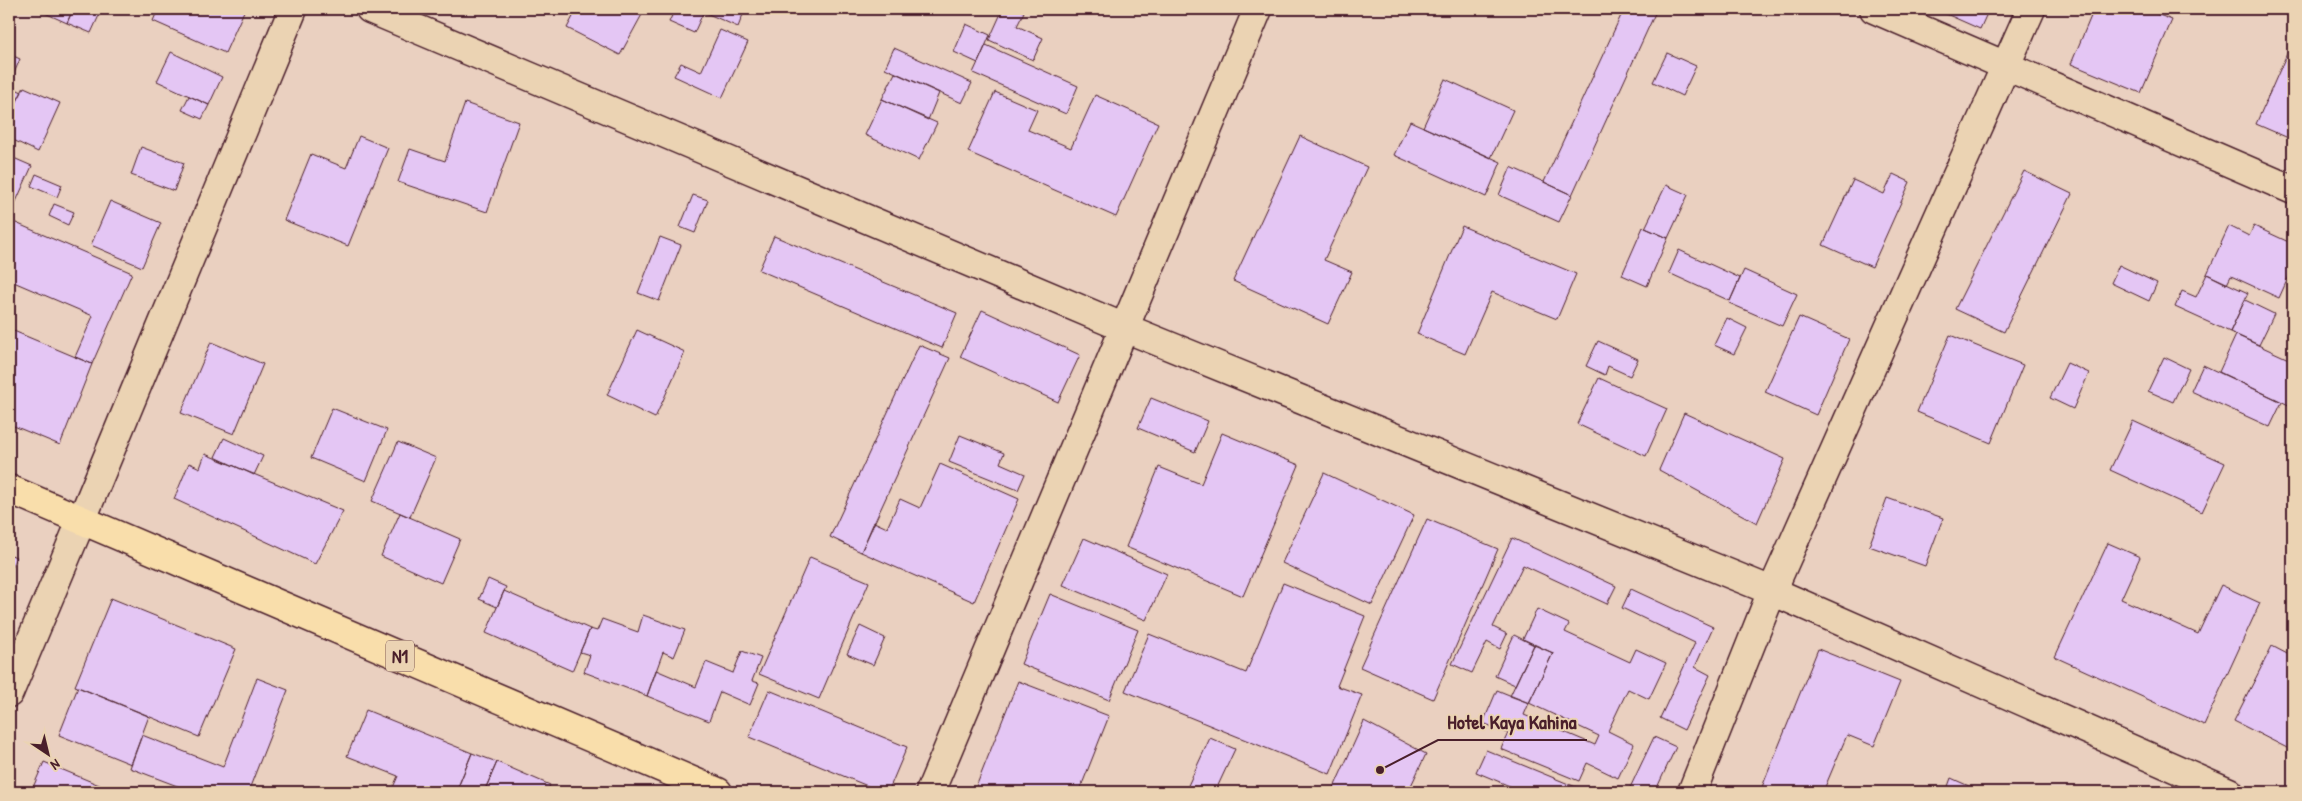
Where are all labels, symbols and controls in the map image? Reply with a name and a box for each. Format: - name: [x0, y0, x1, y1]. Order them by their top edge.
- road number: N1: [386, 640, 414, 671]
- callout: Hotel Kaya Kahina: [1438, 705, 1587, 740]
- text: Hotel Kaya Kahina: [1447, 708, 1577, 736]
- north arrow: [22, 728, 72, 778]
- text: N: [47, 755, 64, 775]

